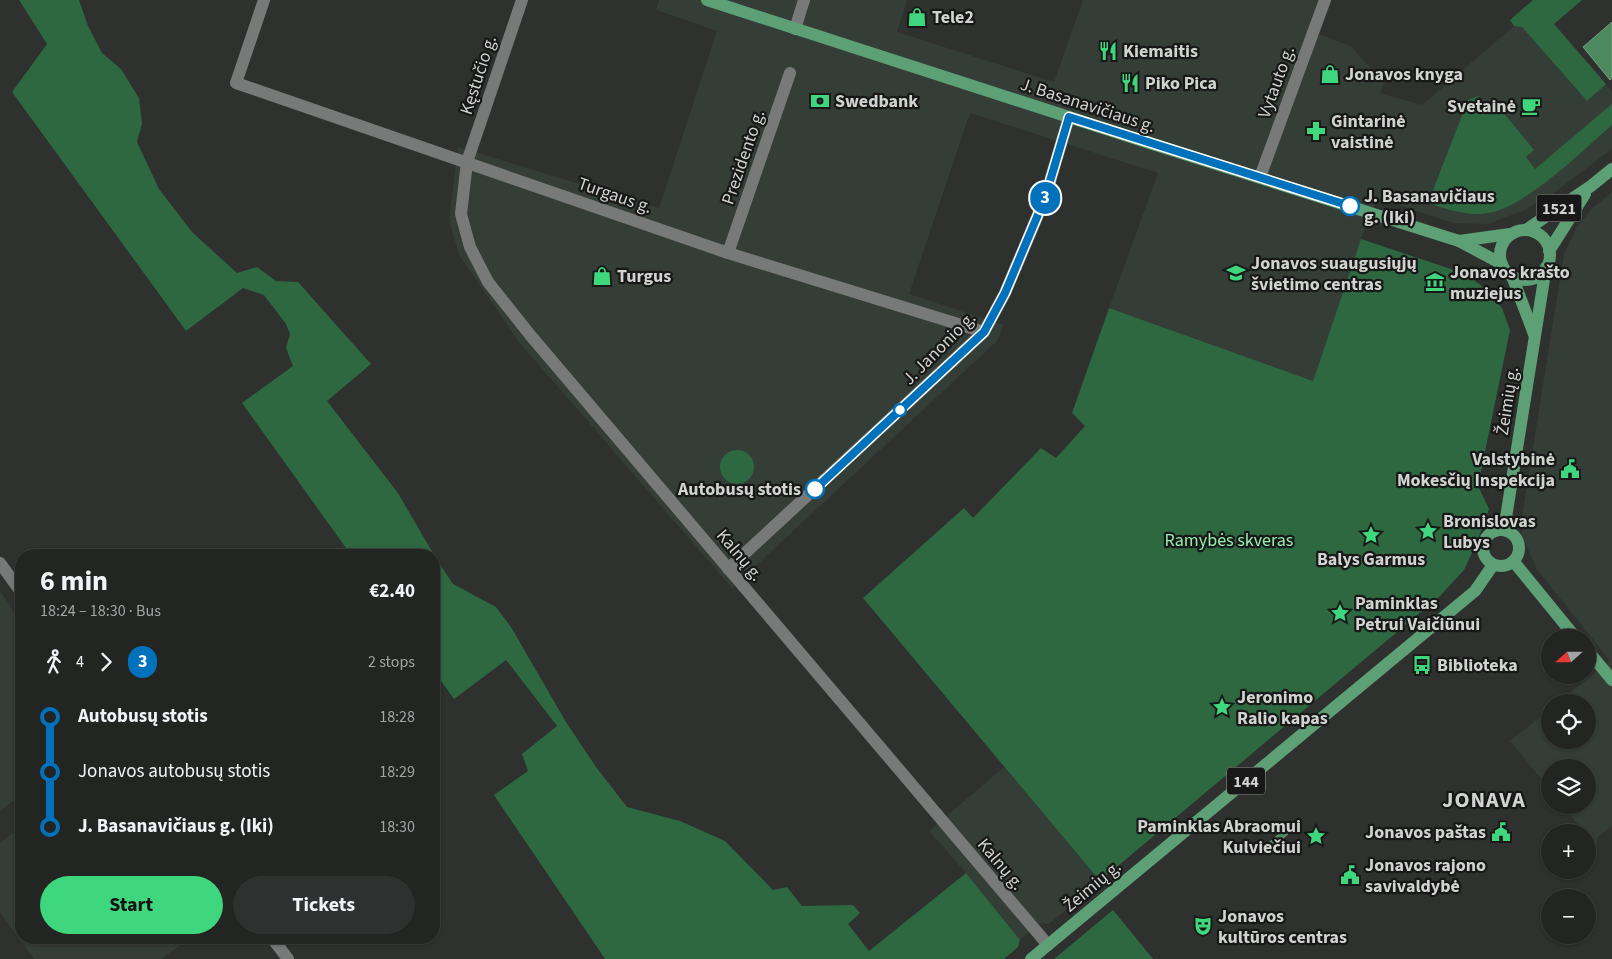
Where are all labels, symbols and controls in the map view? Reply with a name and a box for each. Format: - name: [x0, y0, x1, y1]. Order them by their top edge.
- place label: Tele2: [932, 5, 974, 30]
- shop icon: Tele2: [906, 6, 928, 28]
- street label: Kęstučio g.: [454, 32, 503, 118]
- place label: Kiemaitis: [1123, 39, 1198, 64]
- restaurant icon: Kiemaitis: [1097, 40, 1119, 62]
- street label: Vytauto g.: [1252, 43, 1301, 122]
- place label: Jonavos knyga: [1345, 62, 1463, 87]
- shop icon: Jonavos knyga: [1319, 63, 1341, 85]
- place label: Piko Pica: [1145, 71, 1217, 96]
- street label: J. Basanavičiaus g.: [1017, 72, 1159, 139]
- restaurant icon: Piko Pica: [1119, 72, 1141, 94]
- place label: Swedbank: [835, 89, 918, 114]
- bank icon: Swedbank: [809, 90, 831, 112]
- place label: Svetainė: [1447, 94, 1516, 119]
- cafe icon: Svetainė: [1520, 95, 1542, 117]
- street label: Prezidento g.: [716, 106, 771, 208]
- place label: Gintarinė vaistinė: [1331, 109, 1406, 155]
- pharmacy icon: Gintarinė vaistinė: [1305, 120, 1327, 142]
- street label: Turgaus g.: [574, 171, 655, 220]
- line badge: 3: [1029, 182, 1061, 214]
- place label: J. Basanavičiaus g. (Iki): [1364, 184, 1495, 230]
- text: 3: [1040, 185, 1050, 210]
- road number: 1521: [1536, 194, 1582, 222]
- marker: J. Basanavičiaus g. (Iki): [1340, 196, 1360, 216]
- place label: Jonavos suaugusiųjų švietimo centras: [1251, 251, 1417, 297]
- place label: Jonavos krašto muziejus: [1450, 260, 1570, 306]
- school or university icon: Jonavos suaugusiųjų švietimo centras: [1225, 262, 1247, 284]
- place label: Turgus: [617, 264, 671, 289]
- shop icon: Turgus: [591, 265, 613, 287]
- museum icon: Jonavos krašto muziejus: [1424, 271, 1446, 293]
- street label: J. Janonio g.: [897, 306, 982, 391]
- street label: Žeimių g.: [1490, 365, 1525, 437]
- unlabelled marker: [893, 403, 907, 417]
- place label: Valstybinė Mokesčių Inspekcija: [1397, 447, 1555, 493]
- public building icon: Valstybinė Mokesčių Inspekcija: [1559, 458, 1581, 480]
- place label: Autobusų stotis: [677, 477, 801, 502]
- marker: Autobusų stotis: [805, 479, 825, 499]
- place label: Bronislovas Lubys: [1443, 509, 1536, 555]
- place icon: Bronislovas Lubys: [1417, 520, 1439, 542]
- street label: Kalnų g.: [710, 524, 769, 587]
- place icon: Balys Garmus: [1360, 524, 1382, 546]
- park label: Ramybės skveras: [1165, 528, 1293, 553]
- place label: Balys Garmus: [1317, 547, 1425, 572]
- text: 6 min: [40, 561, 108, 601]
- text: €2.40: [369, 578, 415, 605]
- place label: Paminklas Petrui Vaičiūnui: [1355, 591, 1480, 637]
- text: 18:24 – 18:30 · Bus: [40, 600, 161, 622]
- place icon: Paminklas Petrui Vaičiūnui: [1329, 602, 1351, 624]
- north arrow: [1541, 629, 1596, 684]
- map controls: [1541, 629, 1596, 944]
- icon: walk: [40, 648, 68, 676]
- icon: forward: [92, 648, 120, 676]
- text: 3: [138, 649, 147, 674]
- text: 4: [76, 651, 84, 673]
- text: 2 stops: [368, 651, 415, 673]
- place label: Biblioteka: [1437, 653, 1518, 678]
- bus stop icon: Biblioteka: [1411, 654, 1433, 676]
- place label: Jeronimo Ralio kapas: [1237, 685, 1328, 731]
- button: locate: [1541, 694, 1596, 749]
- place icon: Jeronimo Ralio kapas: [1211, 696, 1233, 718]
- text: Autobusų stotis: [78, 703, 208, 730]
- text: 18:28: [379, 706, 415, 728]
- text: Jonavos autobusų stotis: [78, 758, 270, 785]
- button: layers: [1541, 759, 1596, 814]
- text: 18:29: [379, 761, 415, 783]
- road number: 144: [1227, 768, 1265, 794]
- district label: JONAVA: [1442, 784, 1526, 816]
- text: J. Basanavičiaus g. (Iki): [78, 813, 274, 840]
- place label: Paminklas Abraomui Kulviečiui: [1137, 814, 1301, 860]
- text: 18:30: [379, 816, 415, 838]
- place label: Jonavos paštas: [1365, 820, 1486, 845]
- public building icon: Jonavos paštas: [1490, 821, 1512, 843]
- button: +: [1541, 824, 1596, 879]
- place icon: Paminklas Abraomui Kulviečiui: [1305, 825, 1327, 847]
- street label: Kalnų g.: [971, 833, 1030, 896]
- place label: Jonavos rajono savivaldybė: [1365, 853, 1486, 899]
- street label: Žeimių g.: [1058, 855, 1127, 918]
- public building icon: Jonavos rajono savivaldybė: [1339, 864, 1361, 886]
- button: Start: [40, 876, 223, 934]
- button: Tickets: [233, 876, 415, 934]
- button: −: [1541, 889, 1596, 944]
- place label: Jonavos kultūros centras: [1218, 904, 1347, 950]
- theatre icon: Jonavos kultūros centras: [1192, 915, 1214, 937]

